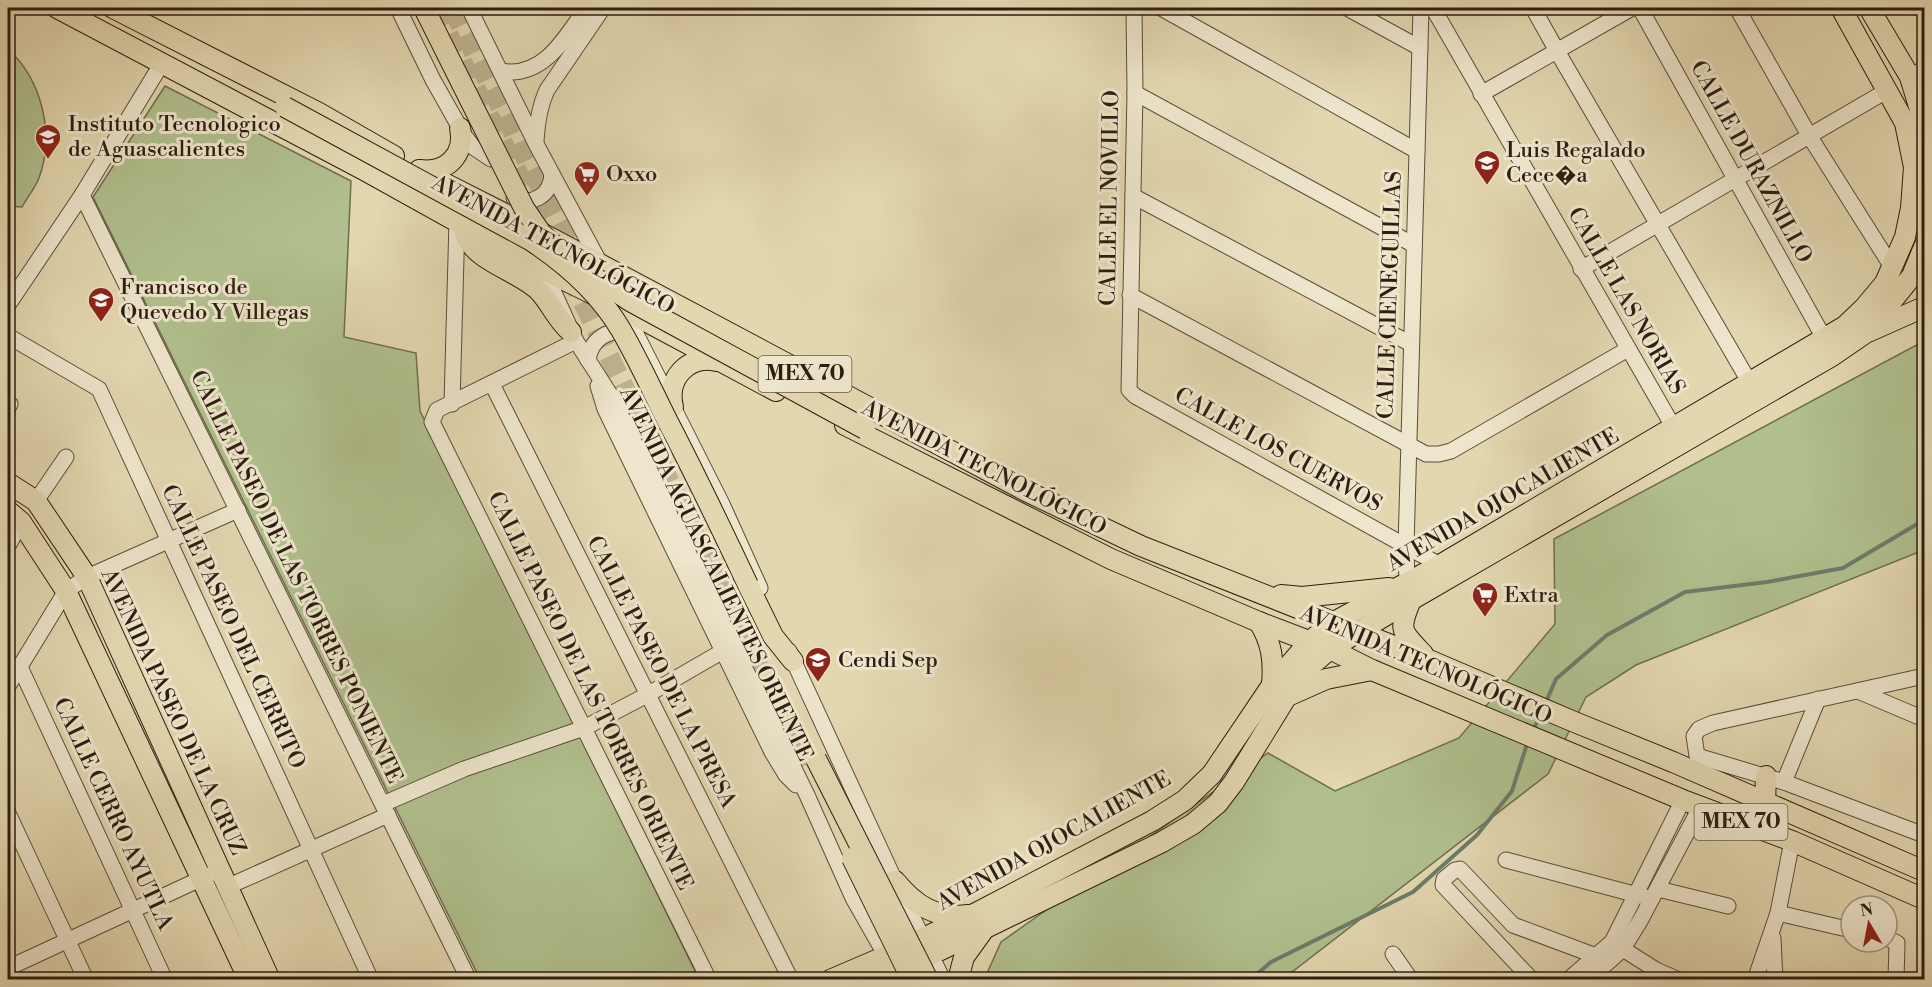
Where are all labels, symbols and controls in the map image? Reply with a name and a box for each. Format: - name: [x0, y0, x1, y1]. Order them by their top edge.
- street label: CALLE DURAZNILLO: [1684, 56, 1818, 268]
- street label: CALLE EL NOVILLO: [1095, 90, 1125, 306]
- place label: Instituto Tecnologico de Aguascalientes: [68, 111, 281, 163]
- school or university icon: Instituto Tecnologico de Aguascalientes: [33, 122, 63, 160]
- place label: Luis Regalado Cece�a: [1506, 137, 1646, 189]
- school or university icon: Luis Regalado Cece�a: [1472, 148, 1502, 186]
- supermarket icon: Oxxo: [572, 159, 602, 197]
- place label: Oxxo: [606, 161, 657, 188]
- street label: AVENIDA TECNOLÓGICO: [426, 167, 680, 321]
- street label: CALLE CIENEGUILLAS: [1372, 170, 1408, 420]
- street label: CALLE LAS NORIAS: [1561, 203, 1691, 399]
- place label: Francisco de Quevedo Y Villegas: [120, 274, 309, 326]
- school or university icon: Francisco de Quevedo Y Villegas: [86, 285, 116, 323]
- road number: MEX 70: [758, 356, 852, 392]
- street label: CALLE PASEO DE LAS TORRES PONIENTE: [184, 366, 408, 788]
- street label: AVENIDA AGUASCALIENTES ORIENTE: [613, 381, 819, 766]
- street label: CALLE LOS CUERVOS: [1169, 382, 1387, 518]
- street label: AVENIDA TECNOLÓGICO: [856, 392, 1112, 542]
- street label: AVENIDA OJOCALIENTE: [1381, 422, 1624, 578]
- street label: CALLE PASEO DEL CERRITO: [155, 481, 311, 773]
- street label: CALLE PASEO DE LAS TORRES ORIENTE: [481, 487, 699, 895]
- street label: CALLE PASEO DE LA PRESA: [580, 531, 742, 813]
- street label: AVENIDA PASEO DE LA CRUZ: [94, 564, 251, 860]
- supermarket icon: Extra: [1470, 580, 1500, 618]
- place label: Extra: [1504, 582, 1560, 609]
- street label: AVENIDA TECNOLÓGICO: [1295, 597, 1557, 730]
- school or university icon: Cendi Sep: [803, 645, 833, 683]
- place label: Cendi Sep: [838, 647, 938, 674]
- street label: CALLE CERRO AYUTLA: [47, 694, 179, 935]
- street label: AVENIDA OJOCALIENTE: [931, 765, 1176, 917]
- road number: MEX 70: [1694, 804, 1788, 840]
- north arrow: [1839, 894, 1899, 954]
- text: N: [1859, 899, 1875, 921]

